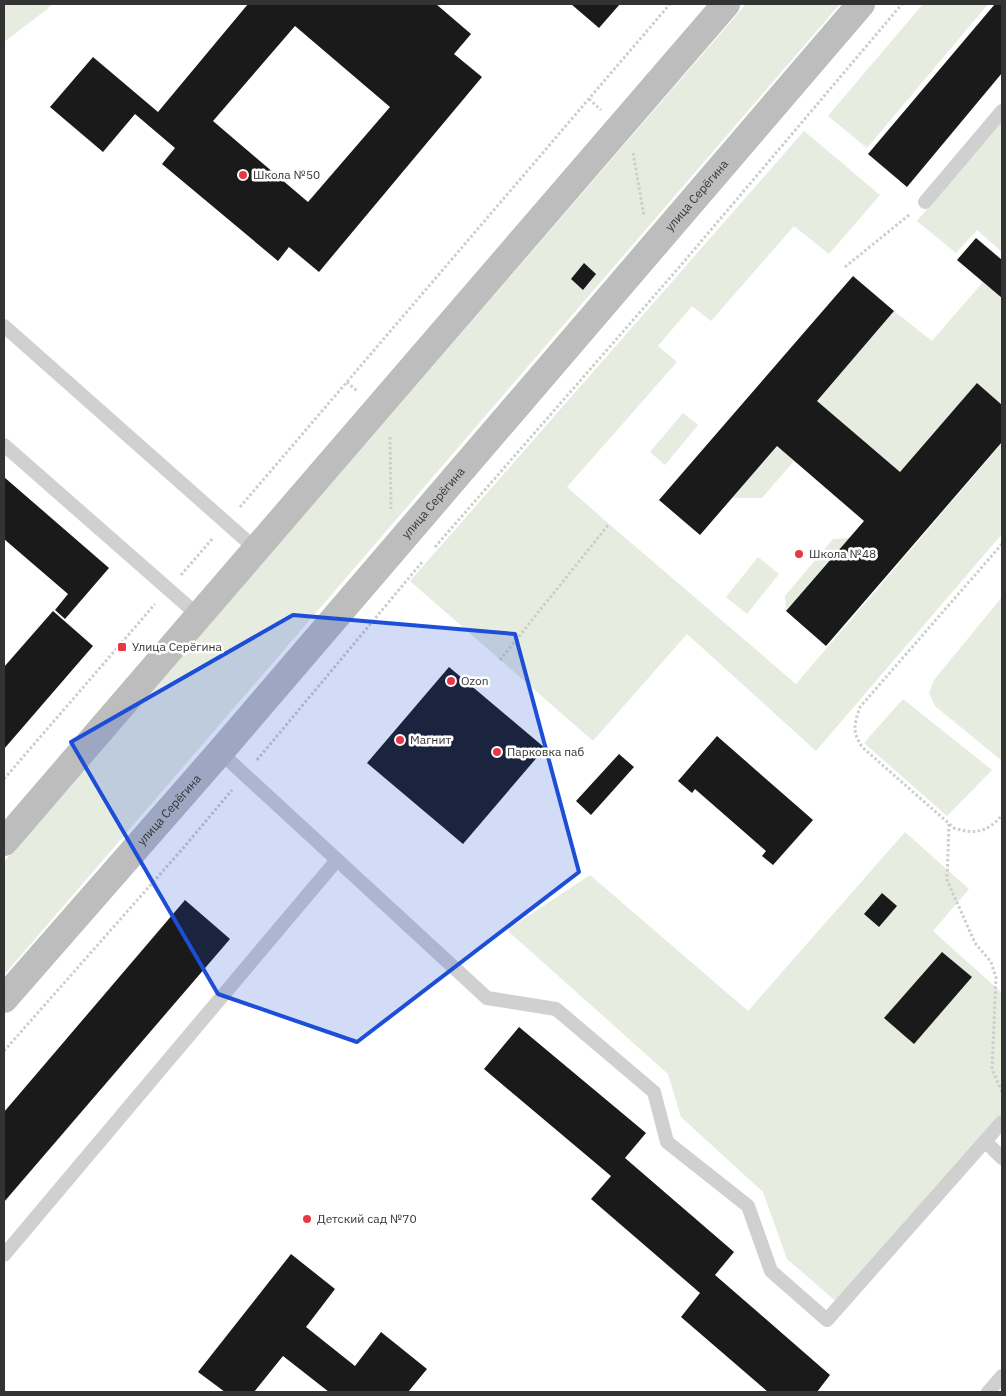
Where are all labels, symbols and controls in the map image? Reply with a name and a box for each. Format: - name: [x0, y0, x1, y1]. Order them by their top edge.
- street label: улица Серёгина: [662, 156, 732, 234]
- place label: Школа №50: [253, 167, 320, 182]
- marker: Школа №50: [237, 169, 249, 181]
- street label: улица Серёгина: [398, 463, 468, 542]
- place label: Школа №48: [809, 546, 876, 561]
- marker: Школа №48: [793, 548, 805, 560]
- place label: Улица Серёгина: [132, 639, 223, 654]
- marker: Улица Серёгина: [116, 641, 128, 653]
- place label: Ozon: [461, 673, 488, 688]
- marker: Ozon: [445, 675, 457, 687]
- place label: Магнит: [410, 732, 451, 747]
- marker: Магнит: [394, 734, 406, 746]
- place label: Парковка паб: [507, 744, 585, 759]
- marker: Парковка паб: [491, 746, 503, 758]
- street label: улица Серёгина: [134, 771, 204, 848]
- place label: Детский сад №70: [317, 1211, 417, 1226]
- marker: Детский сад №70: [301, 1213, 313, 1225]

